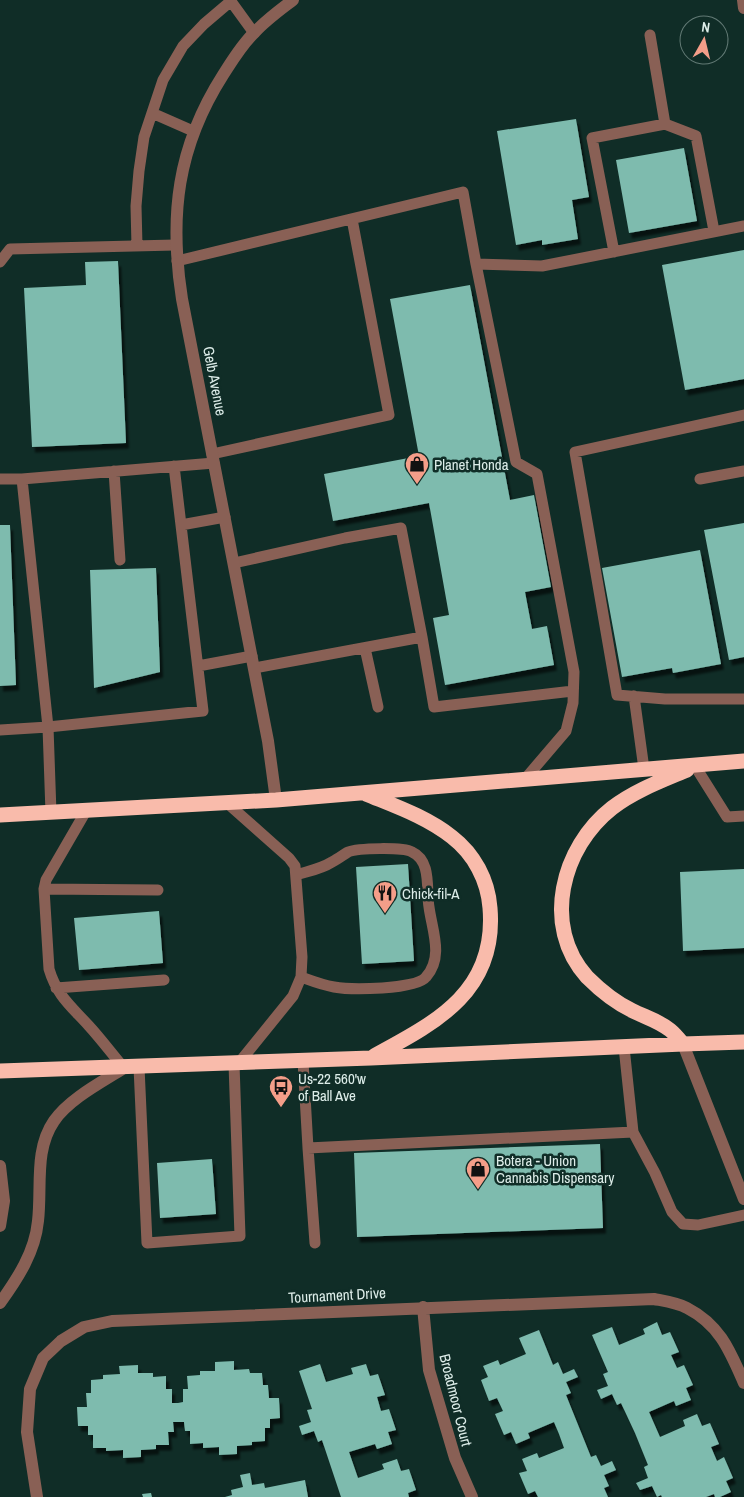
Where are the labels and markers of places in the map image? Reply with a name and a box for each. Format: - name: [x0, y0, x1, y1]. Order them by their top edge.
- shop icon: Planet Honda: [404, 451, 430, 485]
- place label: Planet Honda: [434, 454, 509, 475]
- restaurant icon: Chick-fil-A: [372, 880, 398, 914]
- place label: Chick-fil-A: [402, 883, 460, 904]
- place label: Us-22 560'w of Ball Ave: [298, 1068, 366, 1106]
- bus stop icon: Us-22 560'w of Ball Ave: [268, 1074, 294, 1108]
- place label: Botera - Union Cannabis Dispensary: [496, 1150, 615, 1188]
- shop icon: Botera - Union Cannabis Dispensary: [465, 1156, 491, 1190]

